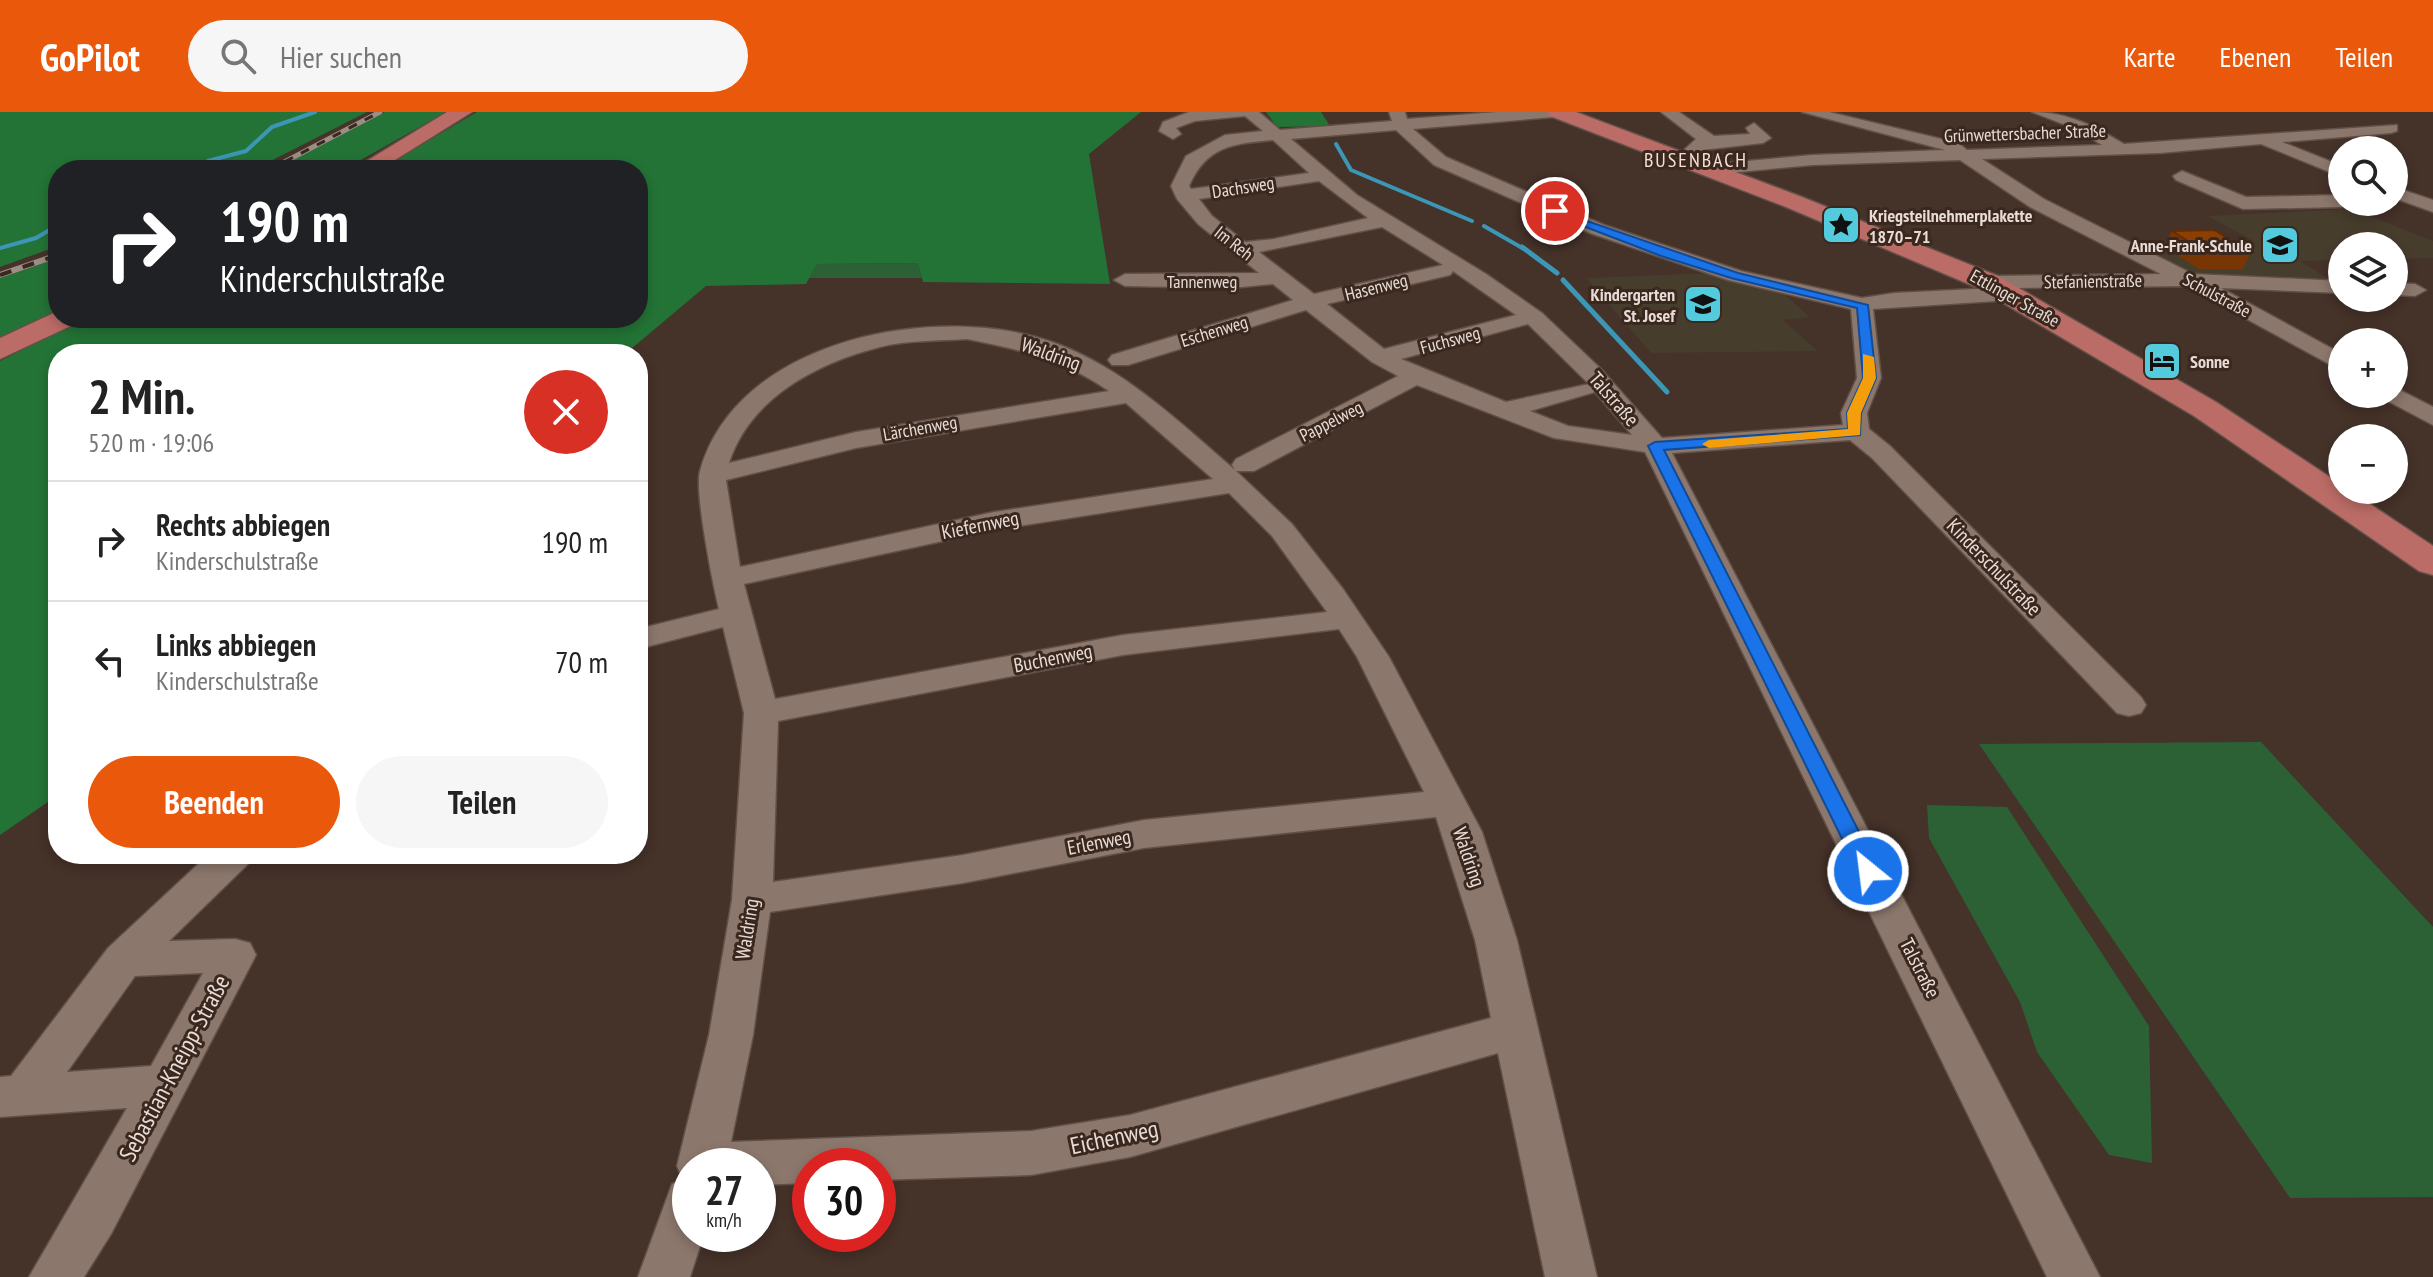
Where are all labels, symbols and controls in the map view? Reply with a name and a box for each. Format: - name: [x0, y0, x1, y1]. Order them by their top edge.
- search box: [188, 20, 748, 92]
- text: GoPilot: [40, 32, 140, 81]
- icon: search: [216, 34, 260, 78]
- text: Hier suchen: [280, 37, 402, 76]
- text: Karte: [2124, 38, 2175, 75]
- text: Ebenen: [2219, 38, 2291, 75]
- text: Teilen: [2335, 38, 2393, 75]
- street label: Grünwettersbacher Straße: [1944, 119, 2106, 147]
- map controls: [2328, 136, 2408, 504]
- button: search: [2328, 136, 2408, 216]
- district label: BUSENBACH: [1644, 147, 1748, 173]
- street label: Dachsweg: [1210, 171, 1276, 203]
- pin: [1521, 177, 1589, 245]
- text: 190 m: [220, 185, 349, 257]
- icon: arrive: [1533, 189, 1577, 233]
- icon: right: [88, 192, 192, 296]
- place icon: Kriegsteilnehmerplakette 1870–71: [1820, 204, 1862, 246]
- place label: Kriegsteilnehmerplakette 1870–71: [1869, 204, 2033, 248]
- street label: Im Reh: [1210, 221, 1258, 265]
- school or university icon: Anne-Frank-Schule: [2259, 224, 2301, 266]
- button: layers: [2328, 232, 2408, 312]
- place label: Anne-Frank-Schule: [2130, 234, 2252, 257]
- text: Kinderschulstraße: [220, 255, 445, 302]
- street label: Ettlinger Straße: [1966, 264, 2064, 332]
- street label: Hasenweg: [1342, 268, 1410, 306]
- street label: Schulstraße: [2179, 268, 2255, 322]
- street label: Stefanienstraße: [2044, 269, 2142, 293]
- street label: Tannenweg: [1167, 270, 1237, 293]
- place label: Kindergarten St. Josef: [1590, 283, 1676, 327]
- school or university icon: Kindergarten St. Josef: [1682, 283, 1724, 325]
- street label: Eschenweg: [1178, 310, 1250, 352]
- street label: Fuchsweg: [1417, 321, 1483, 359]
- button: +: [2328, 328, 2408, 408]
- street label: Waldring: [1018, 331, 1084, 377]
- hotel icon: Sonne: [2141, 340, 2183, 382]
- place label: Sonne: [2190, 350, 2230, 373]
- text: 2 Min.: [88, 365, 195, 427]
- street label: Talstraße: [1583, 366, 1645, 432]
- button: close: [524, 370, 608, 454]
- street label: Pappelweg: [1296, 395, 1366, 447]
- street label: Lärchenweg: [881, 410, 959, 446]
- button: −: [2328, 424, 2408, 504]
- text: 520 m · 19:06: [88, 426, 214, 459]
- text: Rechts abbiegen: [156, 505, 330, 544]
- street label: Kiefernweg: [939, 505, 1021, 545]
- street label: Kinderschulstraße: [1941, 513, 2047, 621]
- icon: right: [88, 519, 132, 563]
- text: 190 m: [542, 522, 608, 561]
- text: Kinderschulstraße: [156, 544, 319, 577]
- text: Links abbiegen: [156, 625, 316, 664]
- street label: Buchenweg: [1012, 638, 1094, 678]
- icon: left: [88, 639, 132, 683]
- text: 70 m: [555, 642, 608, 681]
- text: Kinderschulstraße: [156, 664, 319, 697]
- button: Beenden: [88, 756, 340, 848]
- button: Teilen: [356, 756, 608, 848]
- street label: Erlenweg: [1065, 823, 1133, 861]
- street label: Waldring: [1447, 824, 1491, 890]
- position arrow: [1826, 829, 1910, 913]
- street label: Waldring: [729, 897, 765, 961]
- street label: Talstraße: [1894, 934, 1946, 1002]
- street label: Sebastian-Kneipp-Straße: [112, 969, 236, 1167]
- street label: Eichenweg: [1067, 1113, 1161, 1161]
- speed limit sign: 30: [792, 1148, 896, 1252]
- text: 27: [705, 1164, 743, 1216]
- text: km/h: [706, 1207, 742, 1233]

